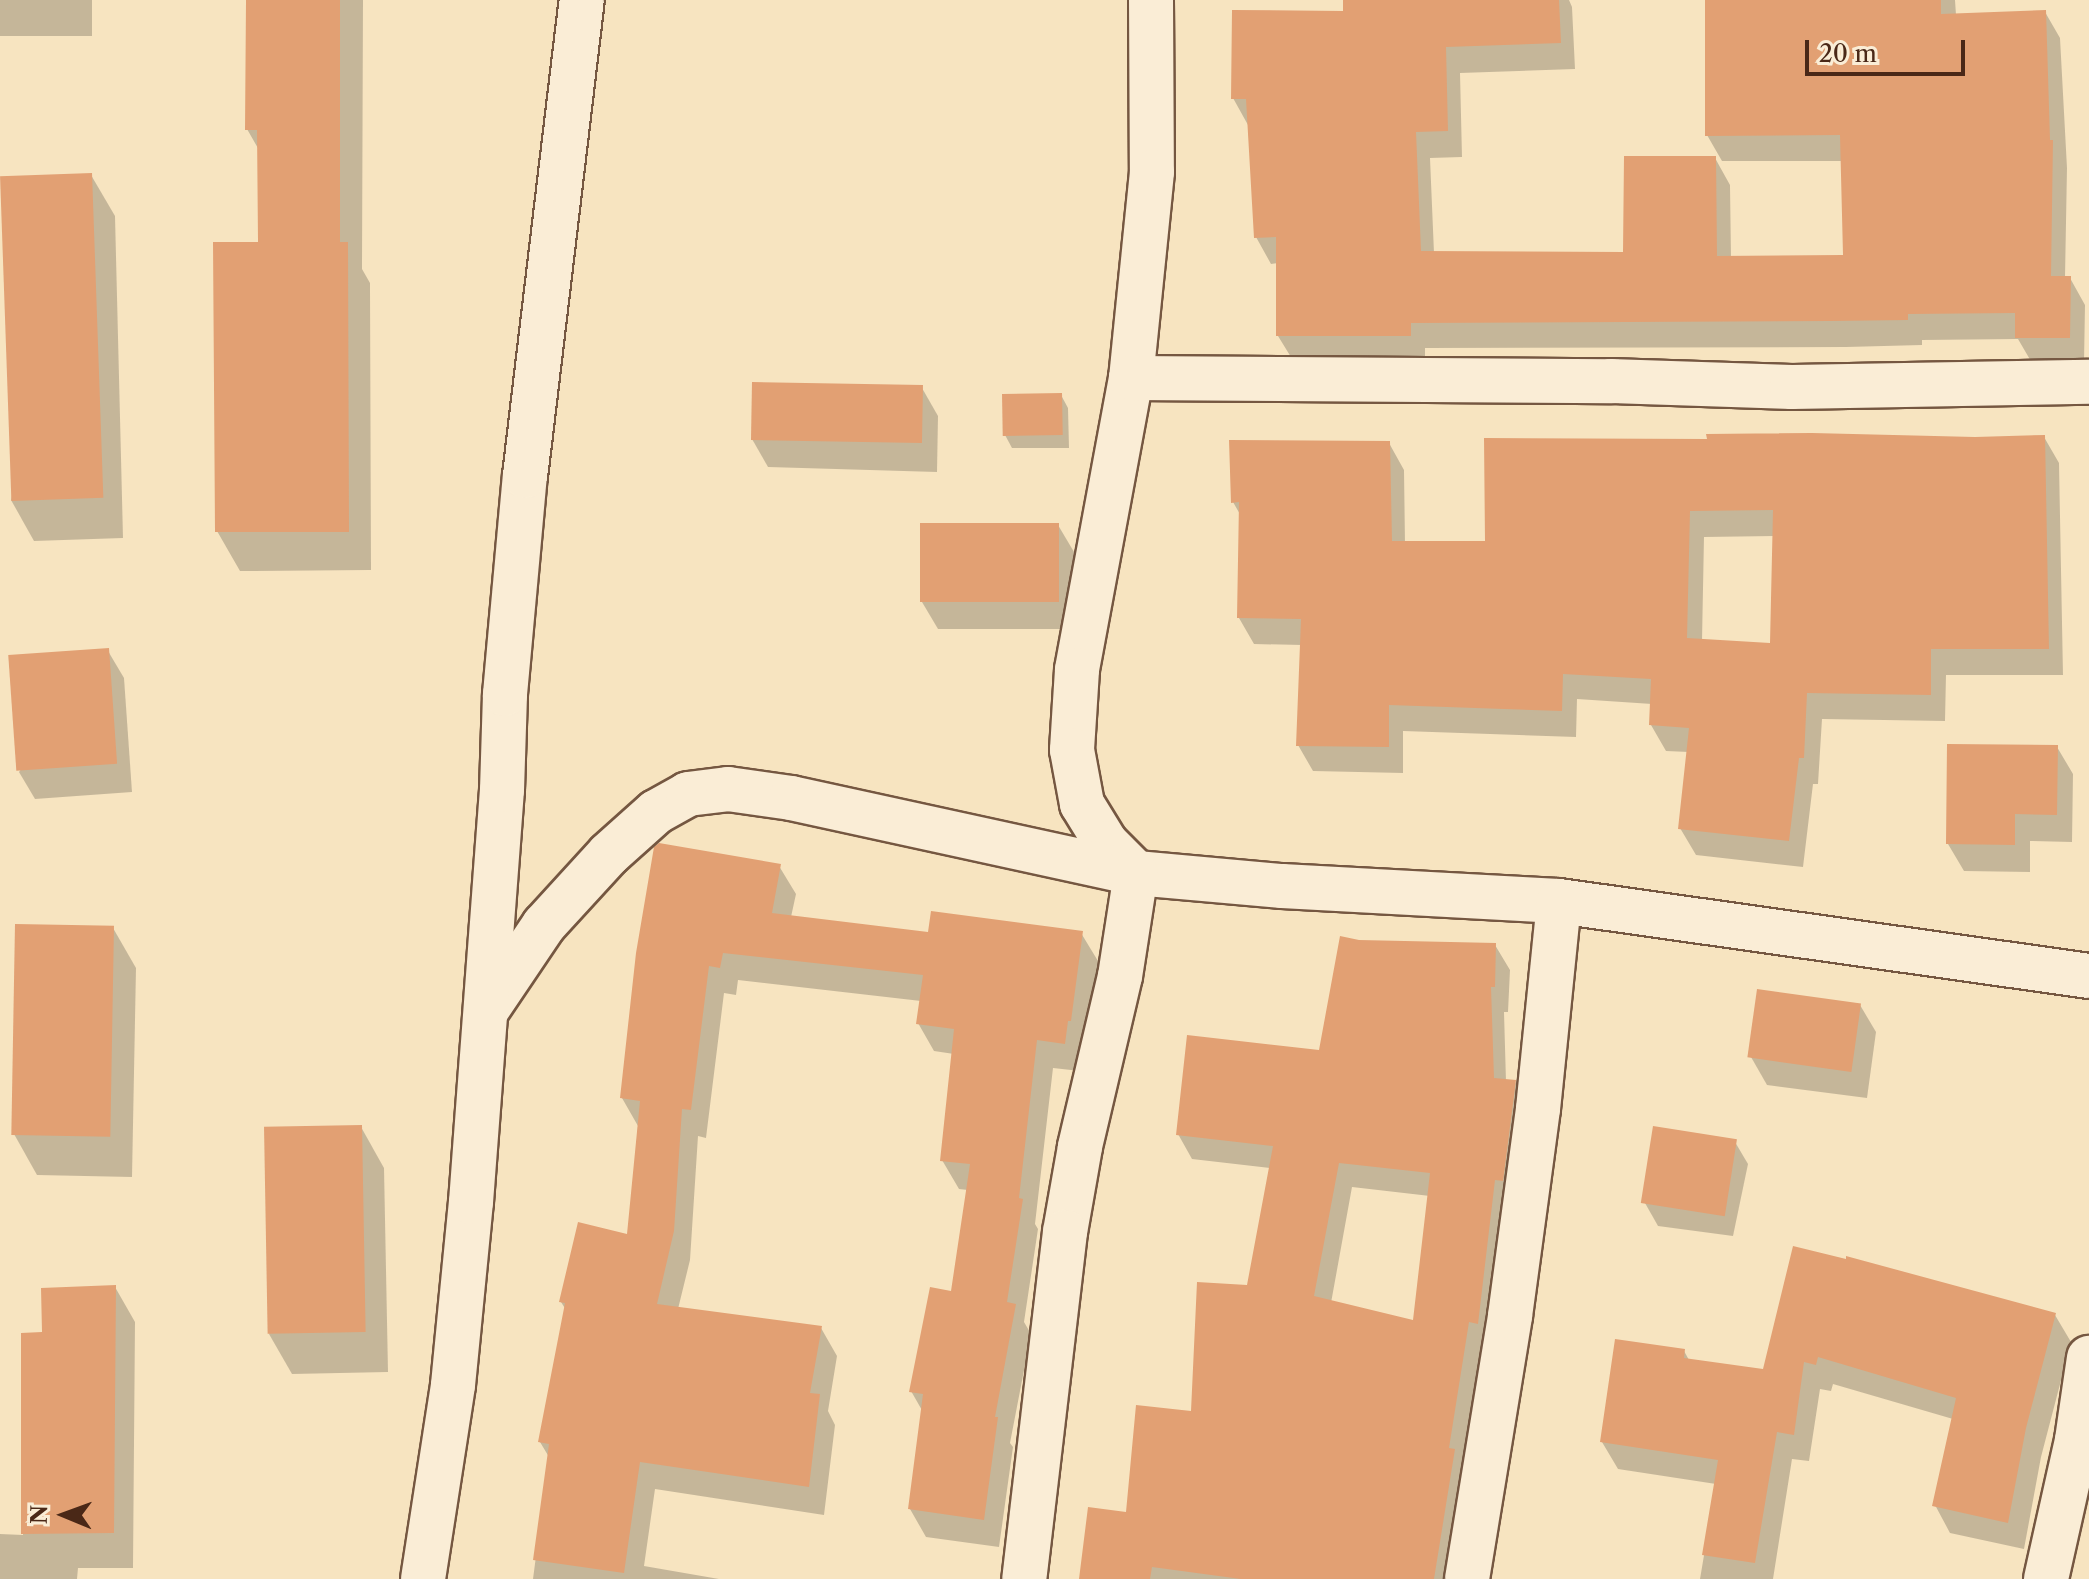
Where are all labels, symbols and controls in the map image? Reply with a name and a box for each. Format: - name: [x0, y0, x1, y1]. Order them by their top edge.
- scale bar: [1809, 24, 1969, 74]
- text: 20 m: [1819, 39, 1877, 68]
- north arrow: [24, 1475, 104, 1555]
- text: N: [26, 1505, 53, 1524]

